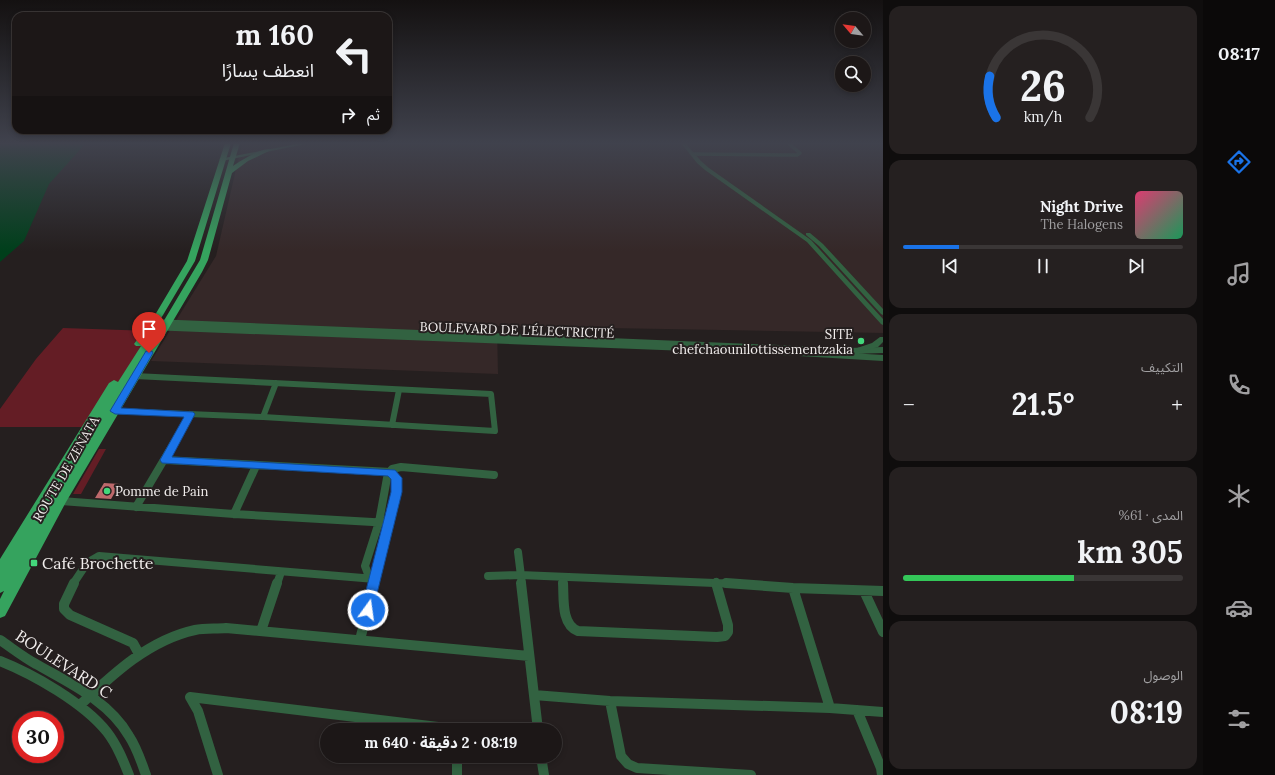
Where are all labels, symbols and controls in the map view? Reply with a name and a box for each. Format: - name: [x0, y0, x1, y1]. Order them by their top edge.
- north arrow: [835, 12, 871, 48]
- map controls: [835, 12, 871, 92]
- text: 160 m: [236, 17, 314, 53]
- icon: left: [328, 28, 380, 80]
- text: 08:17: [1218, 42, 1260, 65]
- button: search: [835, 56, 871, 92]
- text: انعطف يسارًا: [222, 59, 314, 82]
- text: 26: [1020, 59, 1066, 112]
- icon: right: [337, 104, 359, 126]
- text: ثم: [367, 105, 380, 124]
- text: km/h: [1024, 107, 1063, 126]
- icon: directions: [1225, 148, 1253, 176]
- text: Night Drive: [1040, 197, 1123, 216]
- text: The Halogens: [1040, 216, 1123, 233]
- icon: previous: [939, 255, 961, 277]
- icon: pause: [1032, 255, 1054, 277]
- icon: next: [1125, 255, 1147, 277]
- icon: music: [1225, 260, 1253, 288]
- pin: [132, 312, 166, 353]
- icon: arrive: [138, 318, 160, 340]
- street label: BOULEVARD DE L'ÉLECTRICITÉ: [419, 318, 615, 342]
- place label: SITE chefchaounilottissementzakia: [672, 326, 853, 358]
- marker: SITE chefchaounilottissementzakia: [856, 336, 866, 346]
- text: التكييف: [1141, 359, 1183, 376]
- icon: phone: [1225, 371, 1253, 399]
- text: 21.5°: [1012, 385, 1074, 423]
- text: −: [903, 390, 915, 418]
- text: +: [1171, 390, 1183, 418]
- street label: ROUTE DE ZENATA: [29, 412, 104, 525]
- icon: climate: [1225, 482, 1253, 510]
- place label: Pomme de Pain: [115, 483, 208, 500]
- marker: Pomme de Pain: [102, 486, 112, 496]
- text: المدى · 61%: [1119, 507, 1183, 524]
- text: 305 km: [1078, 533, 1183, 571]
- place label: Café Brochette: [42, 553, 154, 573]
- marker: Café Brochette: [29, 558, 39, 568]
- position arrow: [347, 589, 389, 631]
- icon: car: [1225, 594, 1253, 622]
- street label: BOULEVARD C: [12, 625, 116, 703]
- text: الوصول: [1143, 667, 1183, 684]
- text: 08:19: [1110, 693, 1183, 731]
- icon: filters: [1225, 705, 1253, 733]
- speed limit sign: 30: [12, 711, 64, 763]
- text: 08:19 · 2 دقيقة · 640 m: [365, 733, 518, 752]

